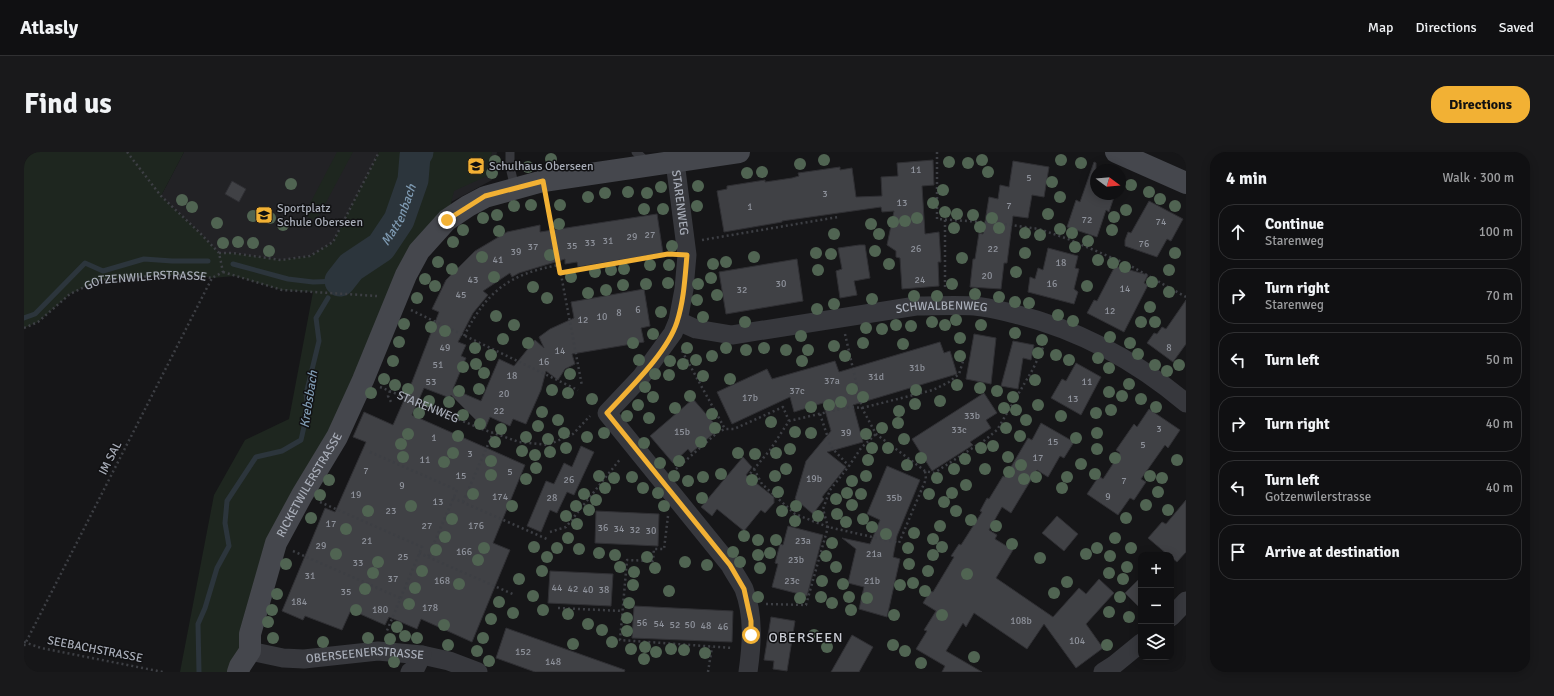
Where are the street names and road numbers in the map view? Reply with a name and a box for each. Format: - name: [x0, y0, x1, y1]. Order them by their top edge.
- street label: STARENWEG: [668, 169, 691, 236]
- street label: GOTZENWILERSTRASSE: [82, 268, 208, 294]
- street label: SCHWALBENWEG: [895, 299, 989, 317]
- street label: STARENWEG: [395, 388, 461, 427]
- street label: RICKETWILERSTRASSE: [273, 430, 346, 540]
- street label: IM SAL: [96, 439, 125, 478]
- street label: SEEBACHSTRASSE: [46, 633, 144, 666]
- street label: OBERSEENERSTRASSE: [305, 644, 425, 667]

